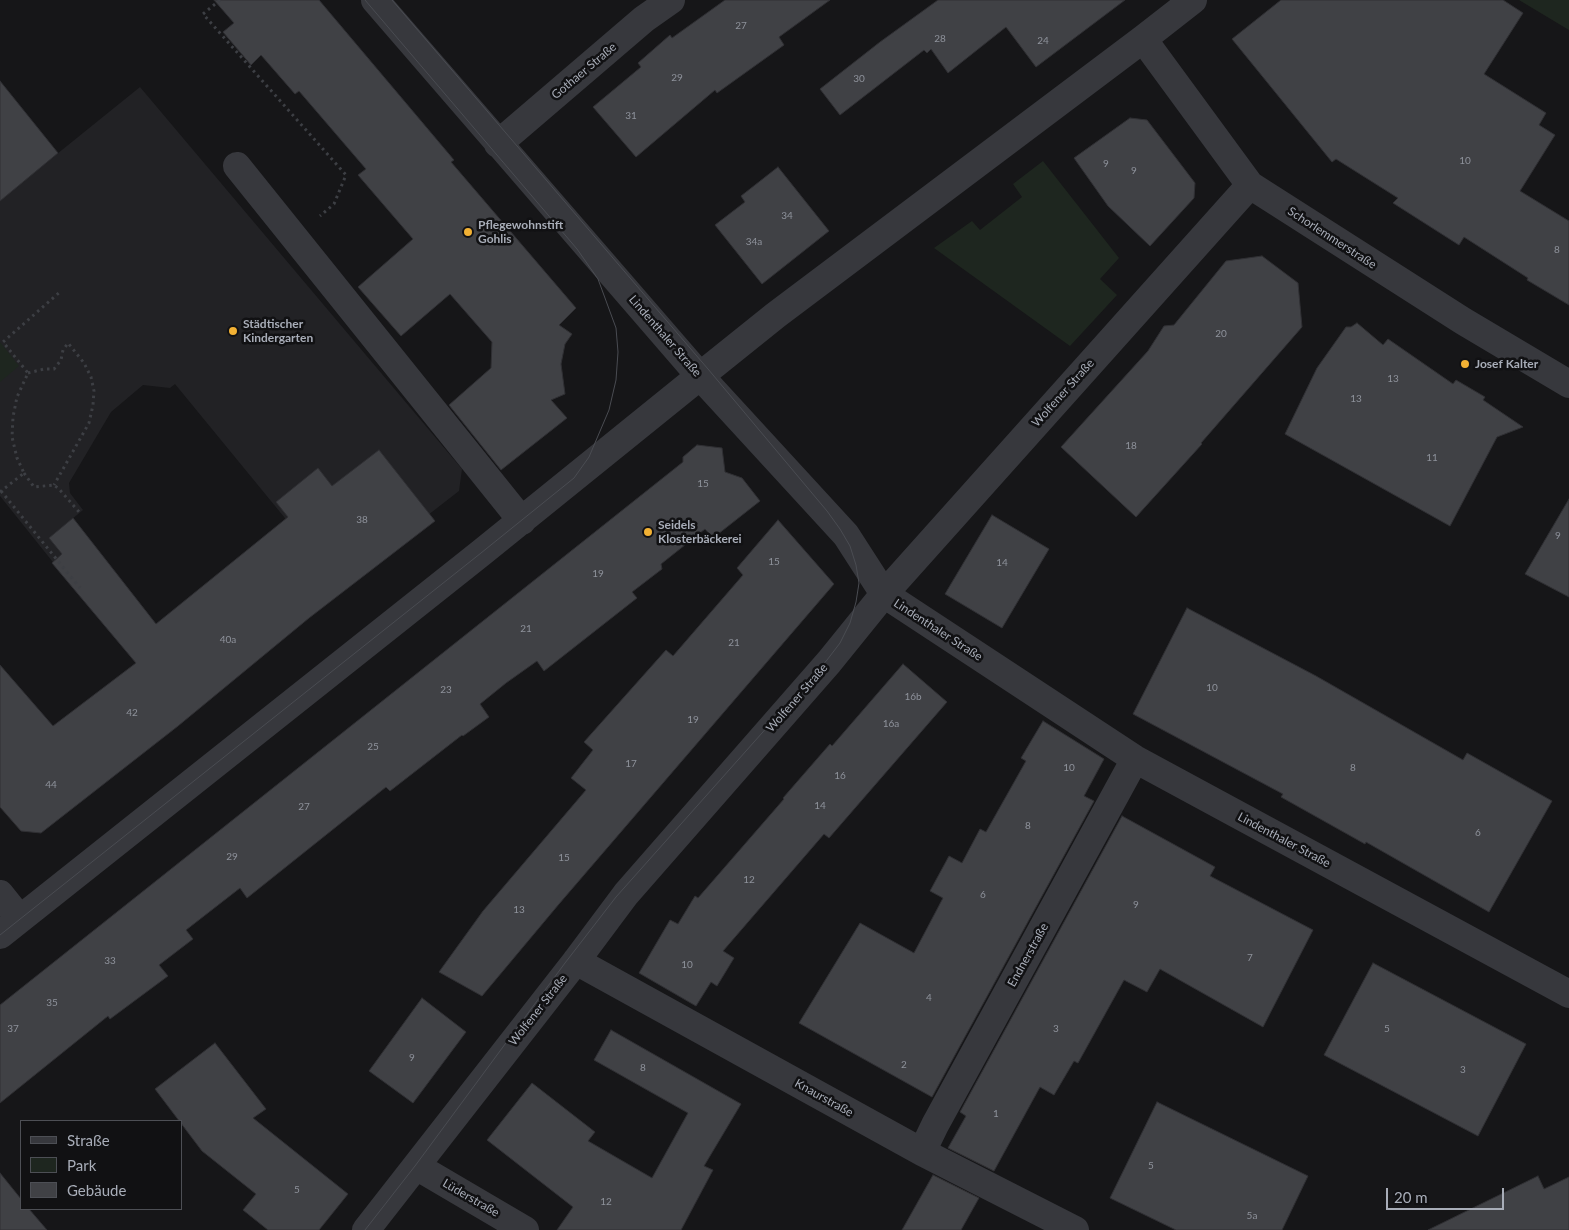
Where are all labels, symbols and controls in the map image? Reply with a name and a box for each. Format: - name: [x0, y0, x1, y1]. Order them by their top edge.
- house number: 27: [735, 20, 747, 32]
- house number: 28: [934, 33, 946, 45]
- house number: 24: [1037, 35, 1049, 47]
- street label: Gothaer Straße: [549, 40, 619, 102]
- house number: 29: [671, 72, 683, 84]
- house number: 30: [853, 73, 865, 85]
- house number: 31: [625, 110, 637, 122]
- house number: 10: [1459, 155, 1471, 167]
- house number: 9: [1103, 158, 1109, 170]
- house number: 9: [1131, 165, 1137, 177]
- street label: Schorlemmerstraße: [1285, 204, 1379, 272]
- house number: 34: [781, 210, 793, 222]
- place label: Pflegewohnstift Gohlis: [478, 218, 563, 246]
- marker: Pflegewohnstift Gohlis: [462, 226, 474, 238]
- house number: 34a: [746, 236, 762, 248]
- house number: 8: [1554, 244, 1560, 256]
- street label: Lindenthaler Straße: [626, 292, 704, 380]
- place label: Städtischer Kindergarten: [243, 317, 313, 345]
- marker: Städtischer Kindergarten: [227, 325, 239, 337]
- house number: 20: [1215, 328, 1227, 340]
- street label: Wolfener Straße: [1029, 356, 1097, 430]
- place label: Josef Kalter: [1475, 357, 1538, 371]
- marker: Josef Kalter: [1459, 358, 1471, 370]
- house number: 13: [1387, 373, 1399, 385]
- house number: 13: [1350, 393, 1362, 405]
- house number: 18: [1125, 440, 1137, 452]
- house number: 11: [1426, 452, 1438, 464]
- house number: 15: [697, 478, 709, 490]
- house number: 38: [356, 514, 368, 526]
- place label: Seidels Klosterbäckerei: [658, 518, 742, 546]
- marker: Seidels Klosterbäckerei: [642, 526, 654, 538]
- house number: 9: [1555, 530, 1561, 542]
- house number: 15: [768, 556, 780, 568]
- house number: 14: [996, 557, 1008, 569]
- house number: 19: [592, 568, 604, 580]
- street label: Lindenthaler Straße: [891, 596, 985, 664]
- house number: 21: [520, 623, 532, 635]
- house number: 40a: [220, 634, 236, 646]
- house number: 21: [728, 637, 740, 649]
- street label: Wolfener Straße: [763, 661, 831, 735]
- house number: 10: [1206, 682, 1218, 694]
- house number: 23: [440, 684, 452, 696]
- house number: 16b: [904, 691, 922, 703]
- house number: 42: [126, 707, 138, 719]
- house number: 19: [687, 714, 699, 726]
- house number: 16a: [883, 718, 899, 730]
- house number: 25: [367, 741, 379, 753]
- house number: 17: [625, 758, 637, 770]
- house number: 10: [1063, 762, 1075, 774]
- house number: 8: [1350, 762, 1356, 774]
- house number: 16: [834, 770, 846, 782]
- house number: 44: [45, 779, 57, 791]
- house number: 14: [814, 800, 826, 812]
- house number: 27: [298, 801, 310, 813]
- street label: Lindenthaler Straße: [1235, 809, 1333, 871]
- house number: 8: [1025, 820, 1031, 832]
- house number: 6: [1475, 827, 1481, 839]
- house number: 29: [226, 851, 238, 863]
- house number: 15: [558, 852, 570, 864]
- house number: 12: [743, 874, 755, 886]
- house number: 6: [980, 889, 986, 901]
- house number: 9: [1133, 899, 1139, 911]
- house number: 13: [513, 904, 525, 916]
- street label: Endnerstraße: [1005, 921, 1051, 989]
- house number: 7: [1247, 952, 1253, 964]
- house number: 33: [104, 955, 116, 967]
- house number: 10: [681, 959, 693, 971]
- street label: Wolfener Straße: [506, 972, 570, 1048]
- house number: 4: [926, 992, 932, 1004]
- house number: 35: [46, 997, 58, 1009]
- house number: 37: [7, 1023, 19, 1035]
- house number: 3: [1053, 1023, 1059, 1035]
- house number: 5: [1384, 1023, 1390, 1035]
- house number: 9: [409, 1052, 415, 1064]
- house number: 2: [901, 1059, 907, 1071]
- house number: 8: [640, 1062, 646, 1074]
- house number: 3: [1460, 1064, 1466, 1076]
- street label: Knaurstraße: [792, 1076, 856, 1120]
- house number: 1: [993, 1108, 999, 1120]
- legend: [20, 1120, 182, 1210]
- text: Straße: [67, 1131, 110, 1149]
- text: Park: [67, 1156, 96, 1174]
- house number: 5: [1148, 1160, 1154, 1172]
- street label: Lüderstraße: [440, 1176, 502, 1220]
- scale bar: [1389, 1178, 1506, 1210]
- text: Gebäude: [67, 1181, 126, 1199]
- house number: 5: [294, 1184, 300, 1196]
- text: 20 m: [1394, 1188, 1428, 1206]
- house number: 12: [600, 1196, 612, 1208]
- house number: 5a: [1247, 1210, 1257, 1222]

